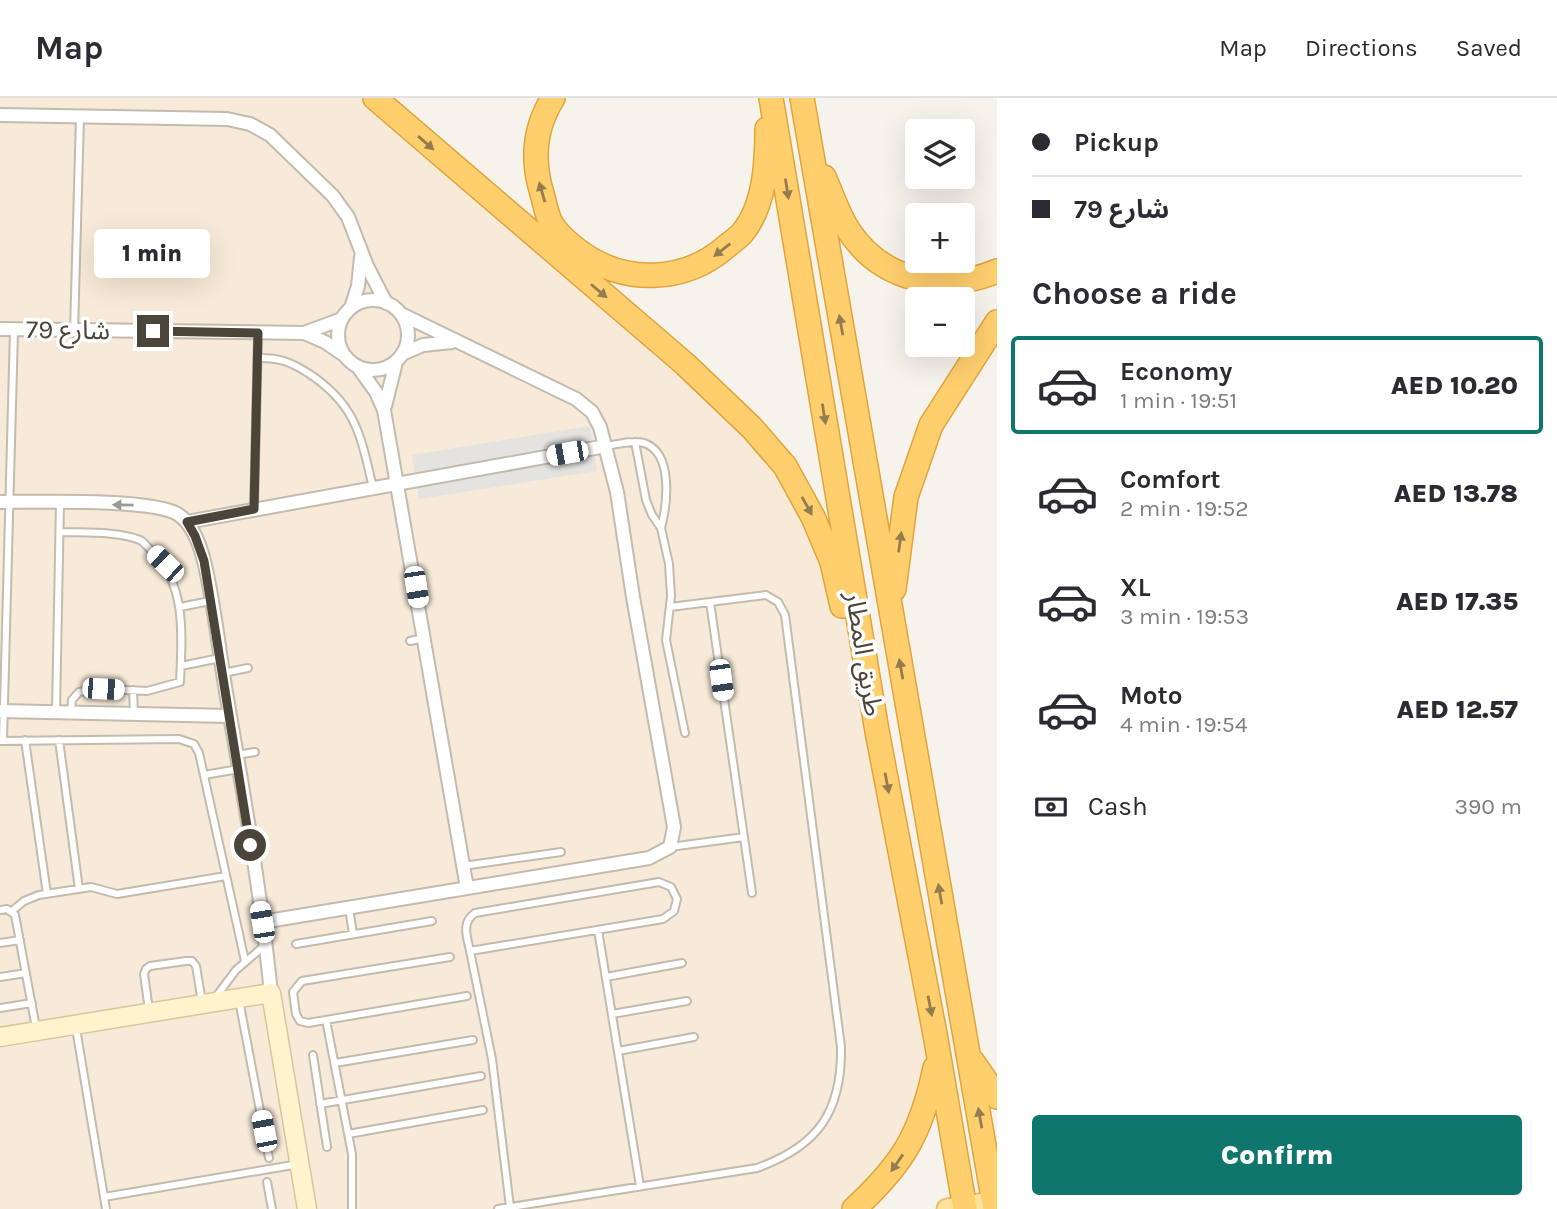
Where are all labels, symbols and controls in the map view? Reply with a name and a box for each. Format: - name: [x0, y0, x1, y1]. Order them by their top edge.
- text: Map: [35, 29, 103, 67]
- text: Map: [1219, 34, 1267, 62]
- text: Directions: [1305, 34, 1418, 62]
- text: Saved: [1456, 34, 1522, 62]
- map controls: [905, 119, 975, 357]
- button: layers: [905, 119, 975, 189]
- text: Pickup: [1074, 127, 1159, 158]
- one-way arrow: [418, 135, 435, 150]
- one-way arrow: [782, 179, 793, 201]
- one-way arrow: [536, 181, 546, 202]
- text: شارع 79: [1074, 194, 1169, 225]
- button: +: [905, 203, 975, 273]
- callout: 1 min: [95, 230, 211, 278]
- text: 1 min: [122, 240, 182, 267]
- one-way arrow: [713, 242, 731, 256]
- text: Choose a ride: [1032, 275, 1237, 312]
- one-way arrow: [590, 283, 607, 298]
- button: −: [905, 287, 975, 357]
- street label: شارع 79: [26, 314, 110, 349]
- one-way arrow: [835, 314, 846, 336]
- route end: [137, 315, 169, 347]
- icon: car: [1036, 354, 1099, 417]
- text: Economy: [1120, 356, 1232, 387]
- text: AED 10.20: [1391, 370, 1518, 401]
- text: 1 min · 19:51: [1120, 387, 1237, 414]
- one-way arrow: [819, 403, 830, 425]
- car: [545, 439, 590, 467]
- icon: car: [1036, 462, 1099, 525]
- text: Comfort: [1120, 464, 1221, 495]
- text: AED 13.78: [1394, 478, 1518, 509]
- text: 2 min · 19:52: [1120, 495, 1249, 522]
- one-way arrow: [800, 496, 812, 516]
- one-way arrow: [112, 499, 134, 510]
- one-way arrow: [895, 531, 906, 553]
- car: [143, 542, 188, 586]
- car: [403, 565, 430, 609]
- icon: car: [1036, 570, 1099, 633]
- text: XL: [1120, 572, 1151, 603]
- text: AED 17.35: [1396, 586, 1518, 617]
- street label: طريق المطار: [839, 589, 889, 718]
- text: 3 min · 19:53: [1120, 603, 1249, 630]
- car: [708, 658, 735, 702]
- one-way arrow: [895, 658, 906, 680]
- car: [82, 677, 125, 701]
- icon: car: [1036, 678, 1099, 741]
- text: Moto: [1120, 680, 1182, 711]
- text: AED 12.57: [1397, 694, 1518, 725]
- text: 4 min · 19:54: [1120, 711, 1248, 738]
- one-way arrow: [882, 772, 893, 794]
- icon: cash: [1032, 788, 1070, 826]
- text: Cash: [1088, 791, 1148, 822]
- text: 390 m: [1454, 793, 1522, 820]
- route start: [234, 829, 266, 861]
- one-way arrow: [934, 882, 945, 904]
- car: [249, 900, 276, 944]
- one-way arrow: [925, 995, 936, 1017]
- one-way arrow: [974, 1107, 985, 1129]
- car: [250, 1108, 279, 1154]
- button: Confirm: [1032, 1115, 1522, 1195]
- one-way arrow: [890, 1154, 904, 1172]

